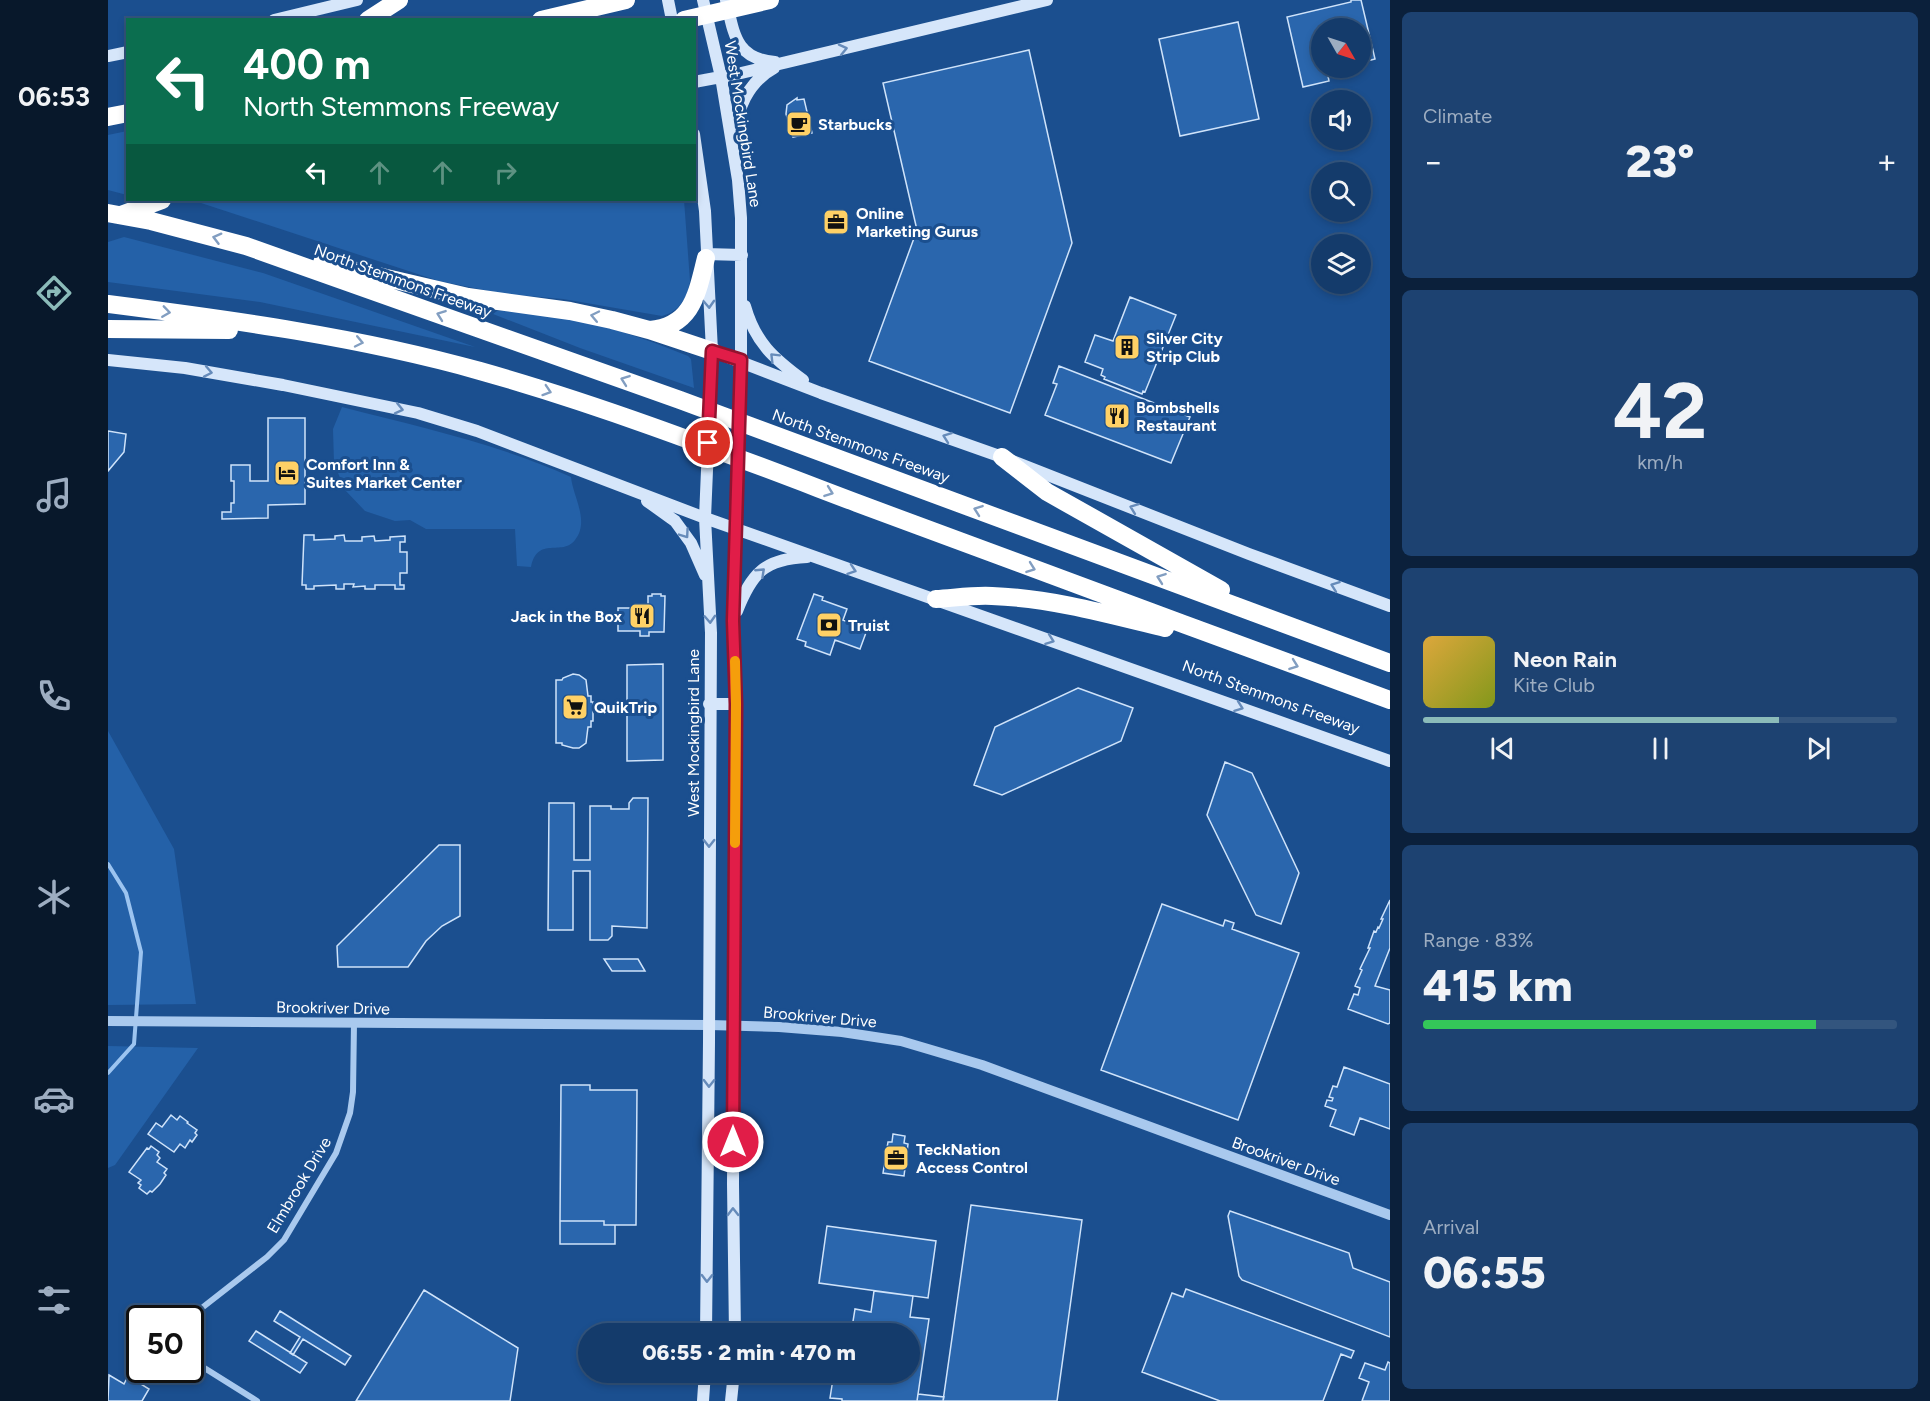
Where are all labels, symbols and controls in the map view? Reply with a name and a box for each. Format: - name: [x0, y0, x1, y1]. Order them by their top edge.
- north arrow: [1311, 18, 1371, 78]
- map controls: [1311, 18, 1371, 294]
- text: 400 m: [243, 39, 371, 90]
- street label: West Mockingbird Lane: [720, 39, 766, 209]
- icon: left: [144, 42, 222, 120]
- one-way arrow: [837, 43, 847, 56]
- text: 06:53: [18, 80, 90, 113]
- text: North Stemmons Freeway: [243, 90, 559, 123]
- button: sound: [1311, 90, 1371, 150]
- text: Climate: [1423, 104, 1492, 128]
- cafe icon: Starbucks: [784, 109, 814, 139]
- place label: Starbucks: [818, 115, 893, 134]
- text: 23°: [1626, 134, 1694, 188]
- text: −: [1423, 142, 1444, 181]
- text: +: [1876, 142, 1897, 181]
- icon: left: [300, 156, 333, 189]
- icon: ahead: [363, 156, 396, 189]
- icon: ahead: [426, 156, 459, 189]
- icon: right: [489, 156, 522, 189]
- button: search: [1311, 162, 1371, 222]
- place label: Online Marketing Gurus: [856, 204, 979, 241]
- office icon: Online Marketing Gurus: [821, 207, 851, 237]
- one-way arrow: [212, 233, 223, 245]
- button: layers: [1311, 234, 1371, 294]
- street label: North Stemmons Freeway: [312, 240, 495, 322]
- icon: directions: [33, 272, 75, 314]
- one-way arrow: [702, 300, 715, 309]
- one-way arrow: [161, 305, 171, 317]
- one-way arrow: [436, 309, 447, 322]
- one-way arrow: [590, 310, 600, 323]
- place label: Silver City Strip Club: [1146, 329, 1223, 366]
- building icon: Silver City Strip Club: [1112, 332, 1142, 362]
- one-way arrow: [353, 335, 363, 348]
- one-way arrow: [771, 354, 782, 365]
- text: 42: [1613, 364, 1707, 458]
- one-way arrow: [202, 365, 212, 378]
- one-way arrow: [620, 375, 631, 388]
- one-way arrow: [541, 384, 552, 396]
- place label: Bombshells Restaurant: [1136, 398, 1220, 435]
- restaurant icon: Bombshells Restaurant: [1102, 401, 1132, 431]
- one-way arrow: [394, 402, 404, 415]
- street label: North Stemmons Freeway: [770, 405, 953, 487]
- pin: [682, 417, 733, 468]
- icon: arrive: [691, 426, 724, 459]
- one-way arrow: [942, 432, 953, 445]
- text: km/h: [1637, 450, 1683, 474]
- place label: Comfort Inn & Suites Market Center: [306, 455, 462, 492]
- hotel icon: Comfort Inn & Suites Market Center: [272, 458, 302, 488]
- icon: music: [33, 474, 75, 516]
- one-way arrow: [823, 485, 834, 498]
- one-way arrow: [1129, 503, 1140, 515]
- one-way arrow: [973, 505, 984, 517]
- one-way arrow: [678, 528, 689, 539]
- one-way arrow: [1026, 560, 1036, 573]
- one-way arrow: [846, 562, 857, 575]
- one-way arrow: [755, 568, 765, 579]
- one-way arrow: [1156, 573, 1167, 585]
- one-way arrow: [1330, 581, 1341, 593]
- restaurant icon: Jack in the Box: [627, 601, 657, 631]
- place label: Jack in the Box: [511, 607, 622, 626]
- bank icon: Truist: [814, 610, 844, 640]
- one-way arrow: [703, 614, 716, 623]
- place label: Truist: [848, 616, 890, 635]
- one-way arrow: [1045, 632, 1055, 645]
- text: Neon Rain: [1513, 646, 1617, 673]
- street label: West Mockingbird Lane: [684, 649, 703, 817]
- street label: North Stemmons Freeway: [1180, 656, 1363, 738]
- one-way arrow: [1288, 658, 1299, 670]
- text: Kite Club: [1513, 673, 1595, 697]
- icon: phone: [33, 675, 75, 717]
- supermarket icon: QuikTrip: [560, 692, 590, 722]
- place label: QuikTrip: [594, 698, 658, 717]
- one-way arrow: [1233, 699, 1244, 712]
- icon: previous: [1486, 732, 1519, 765]
- icon: pause: [1644, 732, 1677, 765]
- icon: next: [1802, 732, 1835, 765]
- one-way arrow: [703, 839, 715, 848]
- icon: climate: [33, 876, 75, 918]
- text: Range · 83%: [1423, 928, 1533, 952]
- text: 415 km: [1423, 958, 1573, 1012]
- street label: Brookriver Drive: [276, 998, 390, 1018]
- street label: Brookriver Drive: [762, 1003, 878, 1031]
- icon: car: [33, 1078, 75, 1120]
- one-way arrow: [703, 1079, 715, 1088]
- position arrow: [701, 1110, 765, 1174]
- street label: Elmbrook Drive: [263, 1133, 335, 1236]
- street label: Brookriver Drive: [1229, 1133, 1343, 1189]
- place label: TeckNation Access Control: [916, 1140, 1028, 1177]
- office icon: TeckNation Access Control: [881, 1143, 911, 1173]
- one-way arrow: [727, 1208, 740, 1217]
- text: Arrival: [1423, 1215, 1479, 1239]
- text: 06:55: [1423, 1245, 1546, 1299]
- one-way arrow: [701, 1274, 713, 1283]
- icon: filters: [33, 1279, 75, 1321]
- speed limit sign: 50: [126, 1305, 204, 1383]
- text: 06:55 · 2 min · 470 m: [642, 1339, 856, 1366]

